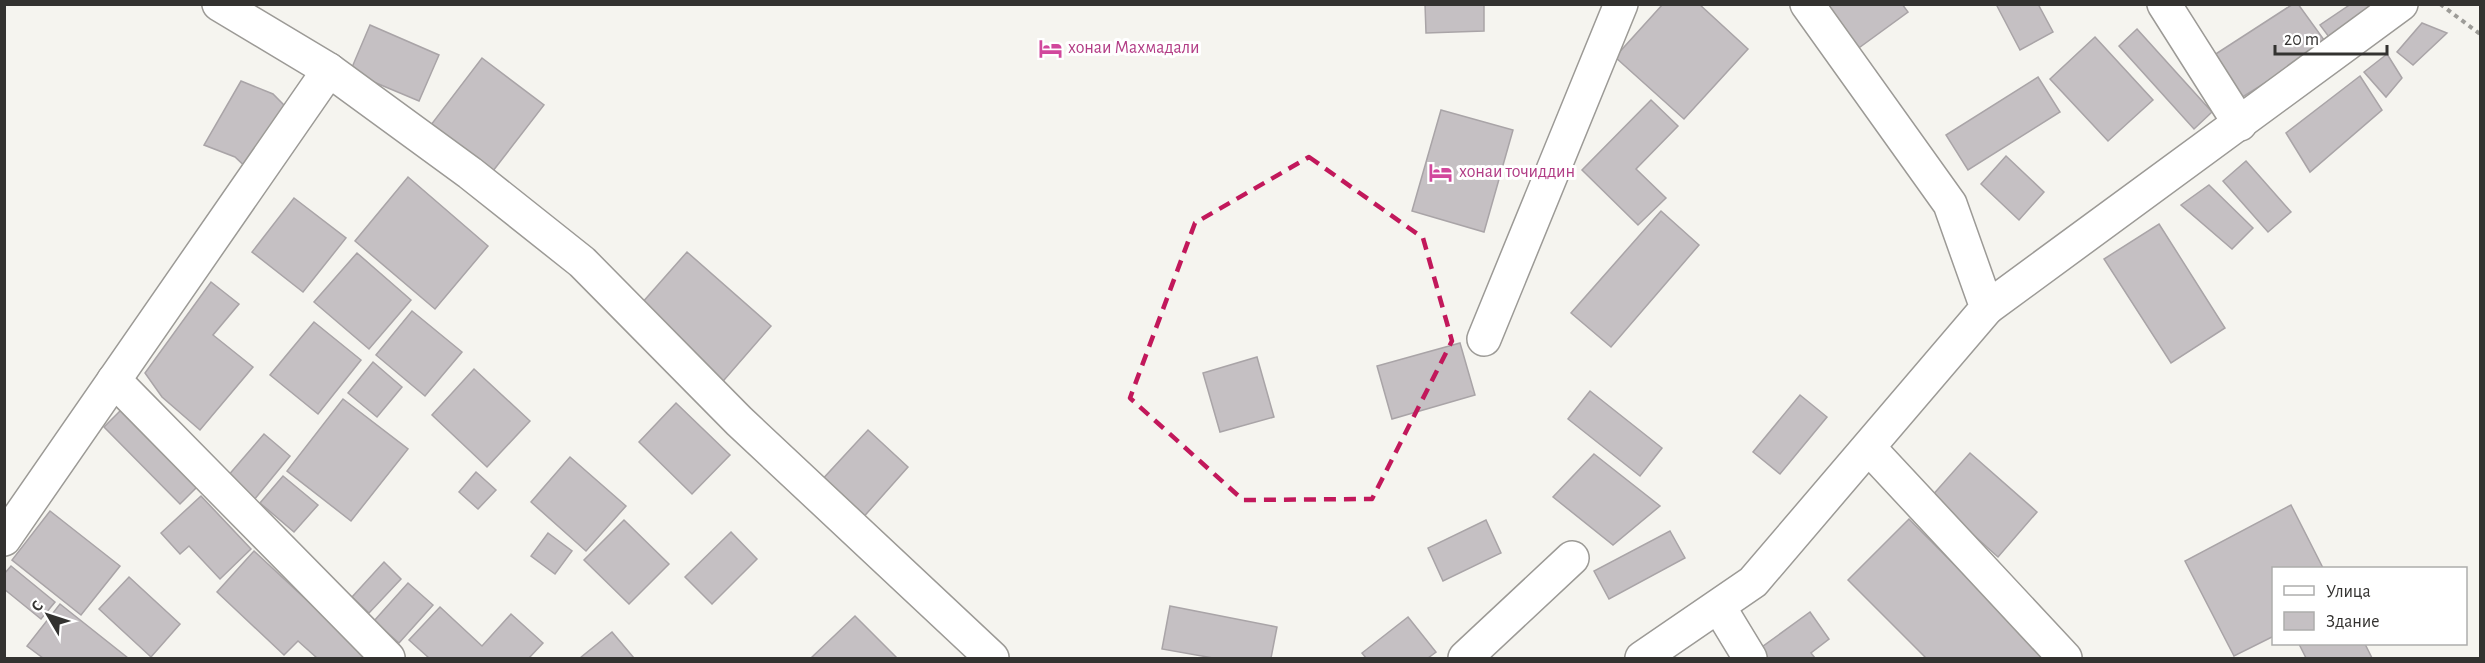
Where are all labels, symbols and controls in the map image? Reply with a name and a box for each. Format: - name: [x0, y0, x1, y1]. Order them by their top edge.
- scale bar: [2275, 18, 2388, 56]
- text: 20 m: [2284, 31, 2319, 49]
- hotel icon: хонаи Махмадали: [1037, 35, 1063, 61]
- place label: хонаи Махмадали: [1068, 39, 1200, 57]
- hotel icon: хонаи точиддин: [1428, 159, 1454, 185]
- place label: хонаи точиддин: [1459, 163, 1575, 181]
- legend: [2272, 567, 2467, 645]
- text: Улица: [2326, 583, 2371, 601]
- north arrow: [18, 585, 78, 645]
- text: С: [28, 598, 46, 615]
- text: Здание: [2326, 613, 2380, 631]

